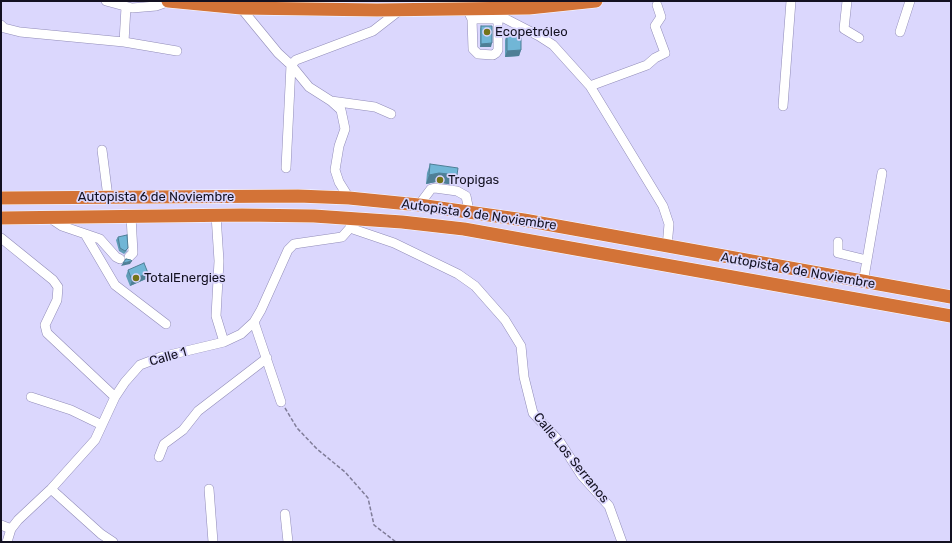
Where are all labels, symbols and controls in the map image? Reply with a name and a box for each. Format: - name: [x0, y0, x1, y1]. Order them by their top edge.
- place label: Ecopetróleo: [495, 24, 568, 40]
- marker: Ecopetróleo: [482, 27, 492, 37]
- place label: Tropigas: [448, 172, 499, 188]
- marker: Tropigas: [435, 175, 445, 185]
- street label: Autopista 6 de Noviembre: [78, 189, 234, 205]
- street label: Autopista 6 de Noviembre: [400, 196, 558, 234]
- street label: Autopista 6 de Noviembre: [720, 250, 876, 292]
- place label: TotalEnergies: [144, 270, 226, 286]
- marker: TotalEnergies: [131, 273, 141, 283]
- street label: Calle 1: [147, 344, 189, 370]
- street label: Calle Los Serranos: [530, 410, 612, 506]

